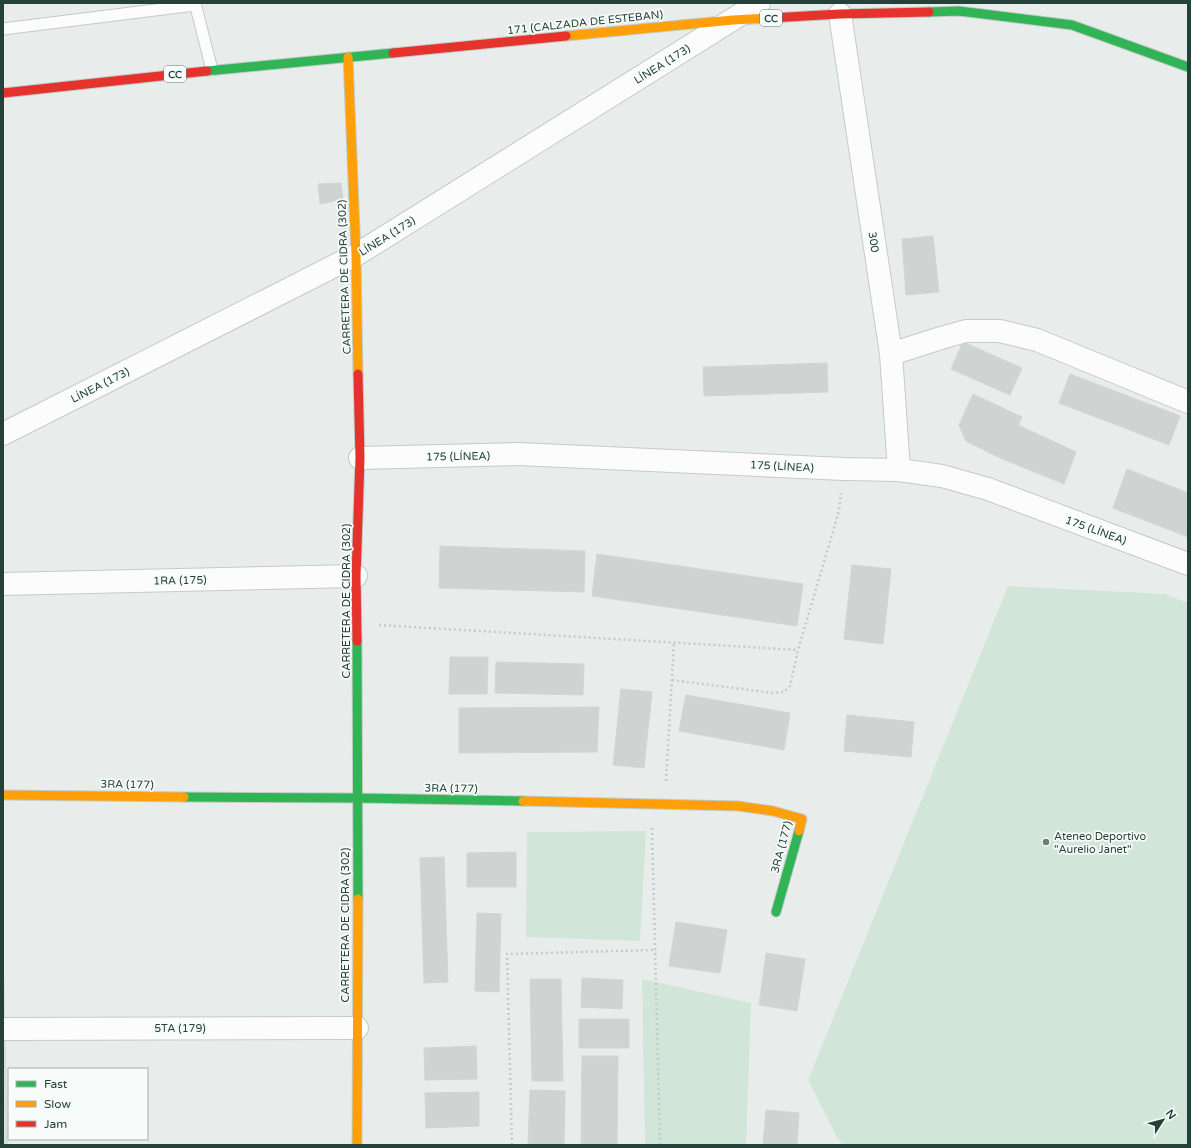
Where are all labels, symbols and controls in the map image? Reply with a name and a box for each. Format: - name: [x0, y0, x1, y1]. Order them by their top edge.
- street label: 171 (CALZADA DE ESTEBAN): [506, 8, 664, 37]
- road number: CC: [760, 10, 782, 26]
- street label: LÍNEA (173): [631, 41, 693, 87]
- road number: CC: [164, 66, 186, 82]
- street label: CARRETERA DE CIDRA (302): [335, 199, 354, 355]
- street label: LÍNEA (173): [356, 213, 418, 259]
- street label: 300: [866, 231, 881, 253]
- street label: LÍNEA (173): [68, 364, 132, 406]
- street label: 175 (LÍNEA): [426, 448, 490, 464]
- street label: 175 (LÍNEA): [750, 457, 814, 475]
- street label: 175 (LÍNEA): [1064, 512, 1128, 548]
- street label: CARRETERA DE CIDRA (302): [340, 524, 353, 678]
- street label: 1RA (175): [153, 574, 207, 587]
- street label: 3RA (177): [100, 778, 154, 791]
- street label: 3RA (177): [424, 782, 478, 795]
- street label: 3RA (177): [768, 820, 795, 875]
- place label: Ateneo Deportivo "Aurelio Janet": [1054, 830, 1147, 856]
- marker: Ateneo Deportivo "Aurelio Janet": [1041, 837, 1051, 847]
- street label: CARRETERA DE CIDRA (302): [339, 848, 352, 1002]
- street label: 5TA (179): [154, 1022, 206, 1035]
- legend: [8, 1068, 148, 1140]
- text: Fast: [44, 1077, 68, 1091]
- text: Slow: [44, 1097, 71, 1111]
- north arrow: [1143, 1100, 1183, 1140]
- text: N: [1163, 1107, 1179, 1122]
- text: Jam: [44, 1117, 67, 1131]

